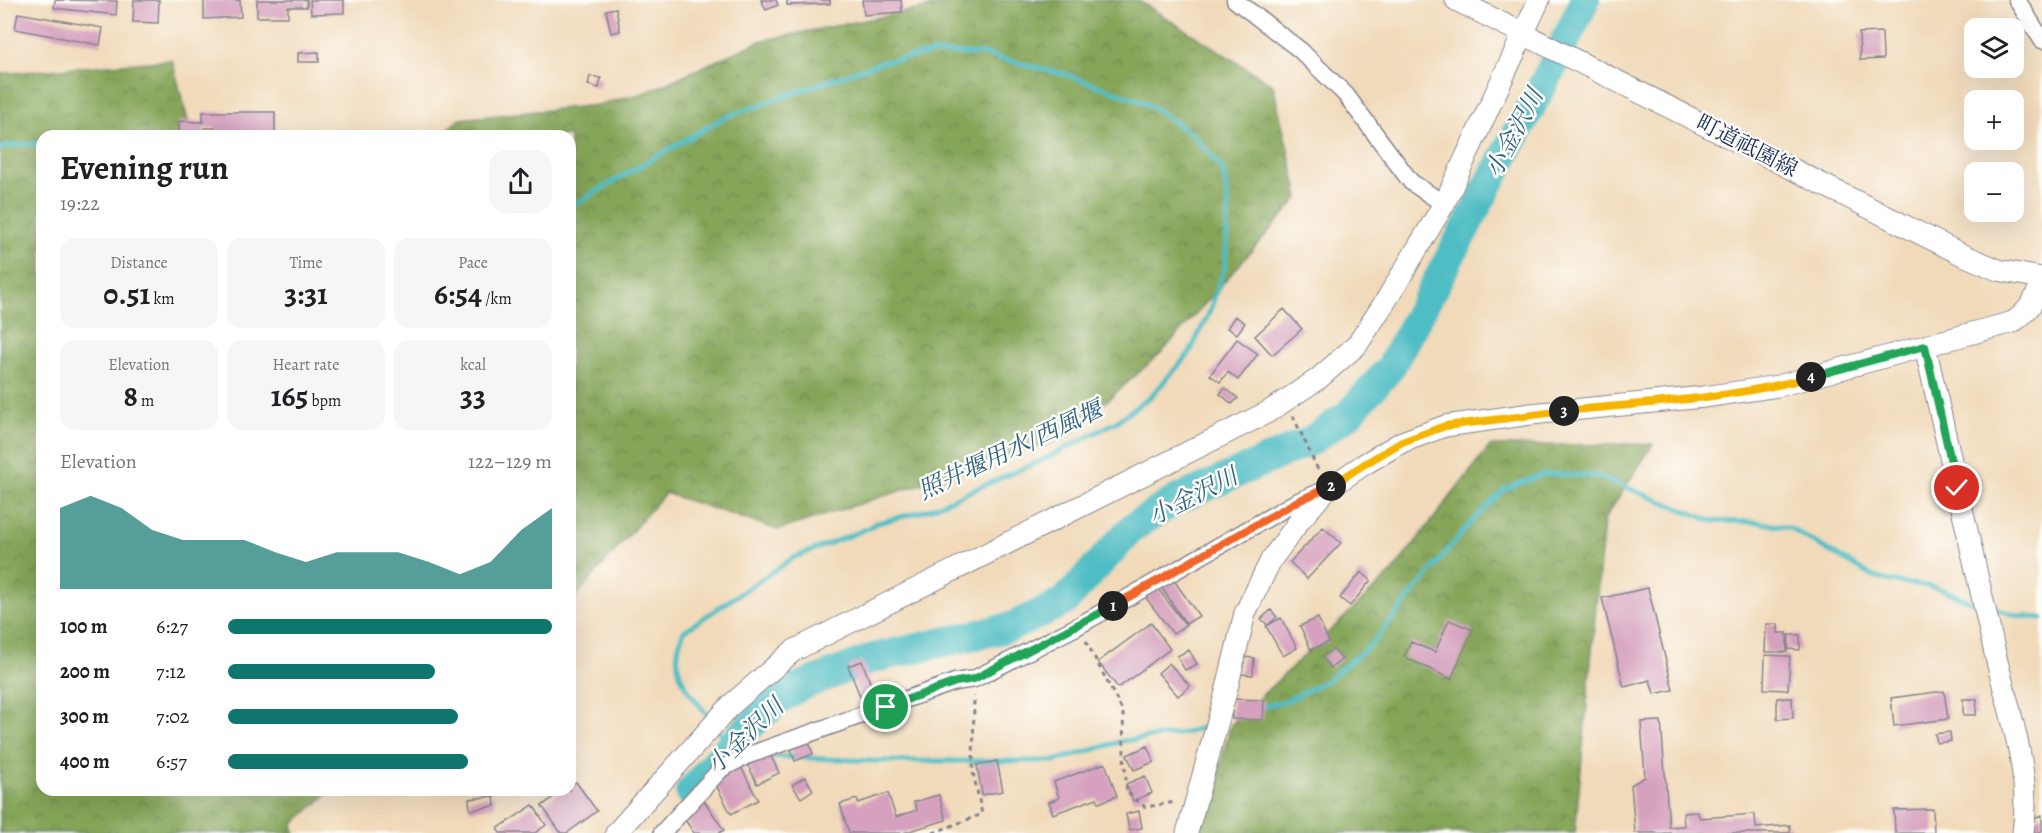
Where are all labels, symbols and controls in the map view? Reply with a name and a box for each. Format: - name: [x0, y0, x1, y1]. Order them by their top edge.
- map controls: [1964, 18, 2024, 222]
- button: layers: [1964, 18, 2024, 78]
- water label: 小金沢川: [1477, 80, 1552, 183]
- button: +: [1964, 90, 2024, 150]
- street label: 町道祗園線: [1691, 108, 1803, 184]
- text: Evening run: [60, 145, 229, 190]
- button: share: [489, 150, 552, 213]
- button: −: [1964, 162, 2024, 222]
- text: 19:22: [60, 190, 100, 217]
- text: Distance: [110, 252, 168, 274]
- text: Time: [289, 252, 323, 274]
- text: Pace: [458, 252, 488, 274]
- text: 0.51: [103, 274, 150, 314]
- text: 3:31: [284, 274, 328, 314]
- text: 6:54: [434, 274, 482, 314]
- text: km: [150, 288, 175, 310]
- text: /km: [482, 288, 512, 310]
- text: Elevation: [108, 354, 170, 376]
- text: Heart rate: [273, 354, 339, 376]
- text: kcal: [460, 354, 486, 376]
- pin: 4: [1796, 362, 1826, 392]
- text: 4: [1807, 366, 1815, 388]
- text: 8: [124, 376, 138, 416]
- text: 165: [271, 376, 308, 416]
- text: 33: [460, 376, 486, 416]
- text: m: [138, 390, 154, 412]
- text: bpm: [308, 390, 341, 412]
- water label: 照井堰用水/西風堰: [913, 392, 1111, 507]
- pin: 3: [1549, 396, 1579, 426]
- text: 3: [1561, 400, 1567, 422]
- text: Elevation: [60, 448, 137, 475]
- text: 122–129 m: [468, 448, 552, 475]
- water label: 小金沢川: [1143, 459, 1246, 532]
- pin: [1931, 462, 1982, 513]
- pin: 2: [1316, 471, 1346, 501]
- icon: check: [1940, 471, 1973, 504]
- text: 2: [1327, 475, 1335, 497]
- pin: 1: [1098, 591, 1128, 621]
- text: 1: [1110, 595, 1116, 617]
- text: 100 m: [60, 613, 108, 640]
- text: 6:27: [156, 613, 188, 640]
- text: 200 m: [60, 658, 110, 685]
- text: 7:12: [156, 658, 186, 685]
- pin: [860, 681, 911, 732]
- water label: 小金沢川: [699, 689, 793, 781]
- icon: arrive: [869, 690, 902, 723]
- text: 300 m: [60, 703, 109, 730]
- text: 7:02: [156, 703, 189, 730]
- text: 400 m: [60, 748, 110, 775]
- text: 6:57: [156, 748, 187, 775]

